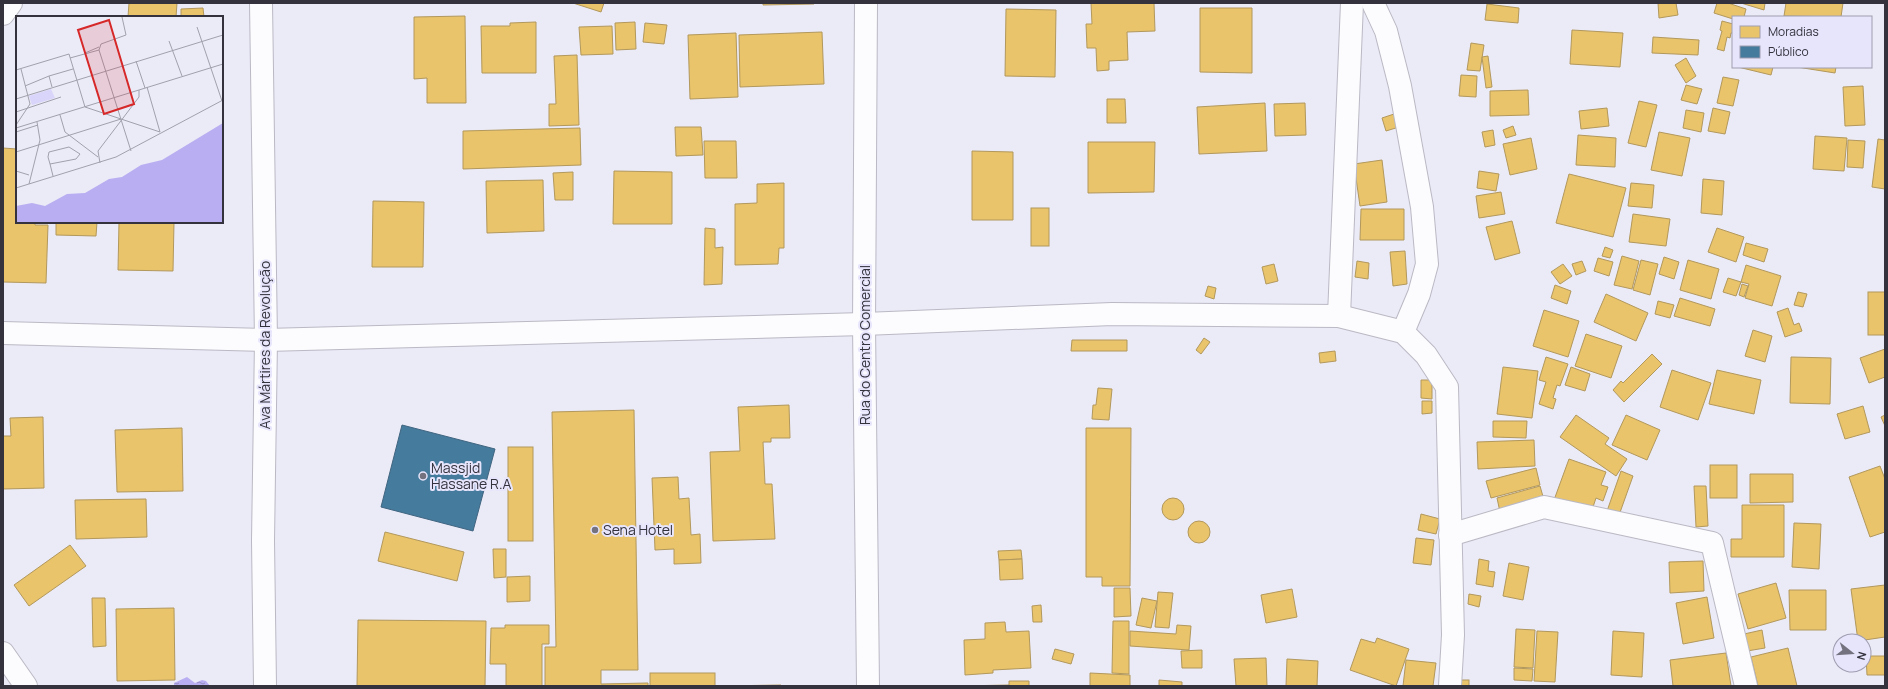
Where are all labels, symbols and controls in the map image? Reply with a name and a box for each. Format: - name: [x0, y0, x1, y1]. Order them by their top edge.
- inset map: [16, 16, 223, 223]
- legend: [1732, 16, 1872, 68]
- text: Moradias: [1768, 23, 1819, 40]
- text: Público: [1768, 43, 1809, 60]
- street label: Ava Mártires da Revolução: [255, 261, 274, 429]
- street label: Rua do Centro Comercial: [855, 265, 874, 425]
- place label: Massjid Hassane R.A: [431, 458, 511, 493]
- marker: Massjid Hassane R.A: [418, 471, 428, 481]
- place label: Sena Hotel: [603, 520, 673, 539]
- marker: Sena Hotel: [590, 525, 600, 535]
- north arrow: [1832, 633, 1872, 673]
- text: N: [1854, 650, 1870, 662]

